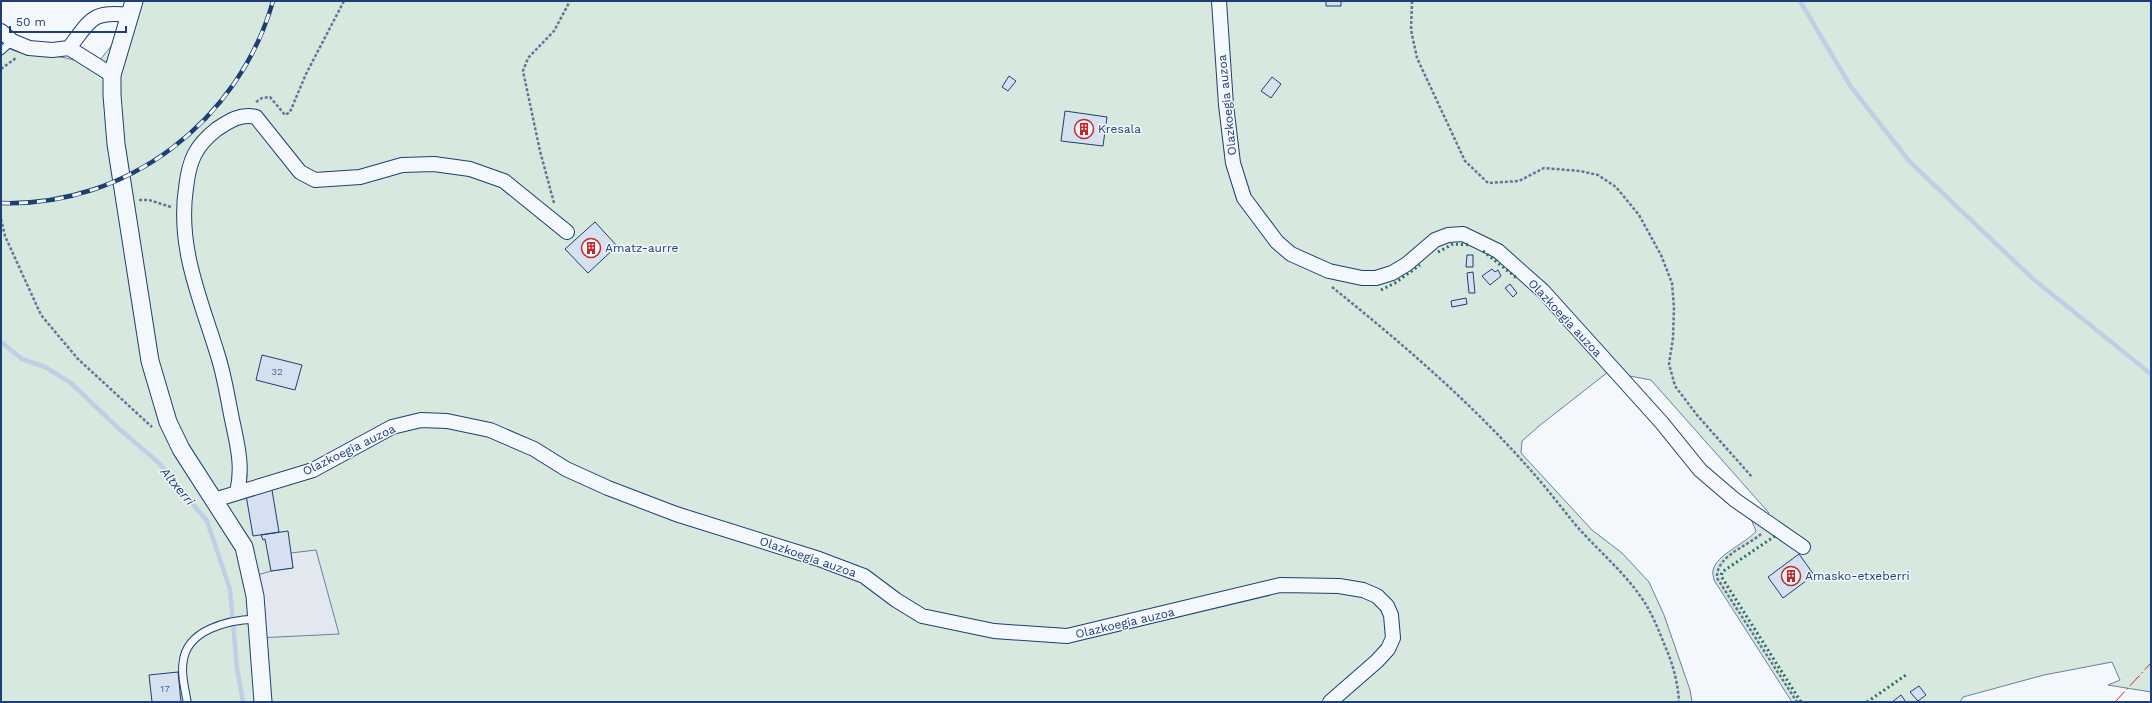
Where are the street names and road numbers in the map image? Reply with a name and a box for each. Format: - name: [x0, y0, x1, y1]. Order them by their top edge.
- street label: Olazkoegia auzoa: [1215, 54, 1239, 156]
- street label: Olazkoegia auzoa: [1525, 276, 1605, 360]
- street label: Olazkoegia auzoa: [300, 421, 398, 478]
- street label: Olazkoegia auzoa: [758, 534, 858, 580]
- street label: Olazkoegia auzoa: [1074, 605, 1176, 641]

